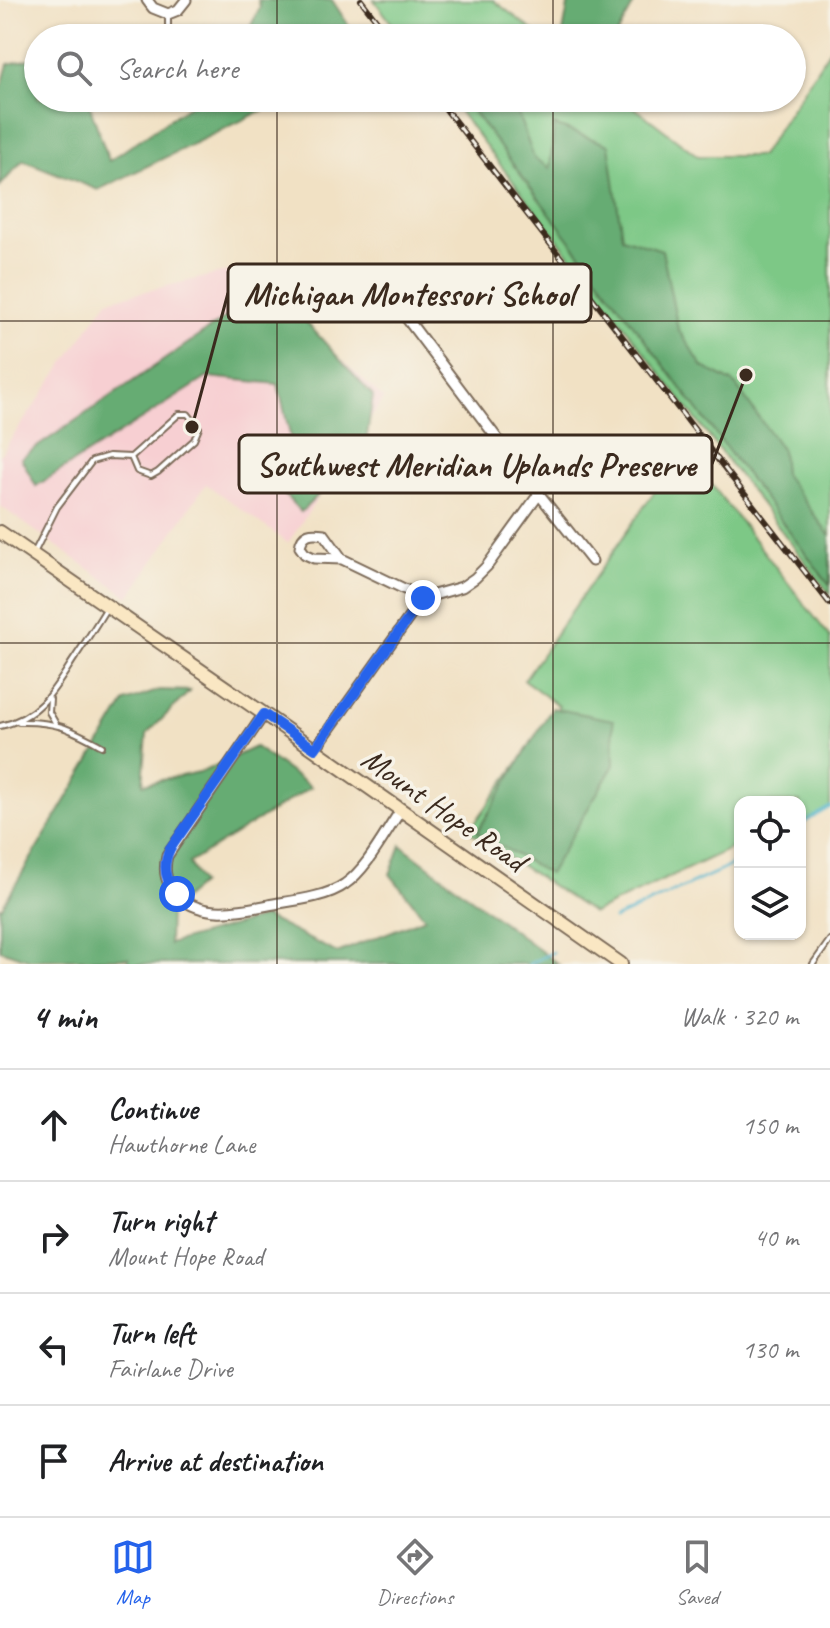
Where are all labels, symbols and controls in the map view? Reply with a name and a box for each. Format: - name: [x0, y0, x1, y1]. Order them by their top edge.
- search box: [24, 24, 806, 112]
- icon: search: [52, 46, 96, 90]
- text: Search here: [116, 49, 238, 87]
- callout: Michigan Montessori School: [228, 264, 591, 322]
- text: Michigan Montessori School: [244, 272, 580, 315]
- callout: Southwest Meridian Uplands Preserve: [239, 435, 712, 493]
- text: Southwest Meridian Uplands Preserve: [256, 443, 698, 486]
- route end: [405, 580, 441, 616]
- street label: Mount Hope Road: [354, 738, 537, 884]
- map controls: [734, 796, 806, 940]
- button: locate: [734, 796, 806, 868]
- button: layers: [734, 868, 806, 940]
- route start: [159, 876, 195, 912]
- text: 4 min: [32, 995, 97, 1038]
- text: Walk · 320 m: [681, 1000, 798, 1033]
- text: Continue: [108, 1090, 198, 1128]
- icon: ahead: [32, 1103, 76, 1147]
- text: 150 m: [742, 1109, 798, 1142]
- text: Hawthorne Lane: [108, 1128, 255, 1161]
- text: Turn right: [108, 1202, 213, 1240]
- icon: right: [32, 1215, 76, 1259]
- text: 40 m: [754, 1221, 798, 1254]
- text: Mount Hope Road: [108, 1240, 263, 1273]
- text: Turn left: [108, 1314, 195, 1352]
- icon: left: [32, 1327, 76, 1371]
- text: 130 m: [742, 1333, 798, 1366]
- text: Fairlane Drive: [108, 1352, 233, 1385]
- icon: arrive: [32, 1439, 76, 1483]
- text: Arrive at destination: [108, 1442, 323, 1480]
- tab: Map: [111, 1535, 155, 1611]
- tab: Directions: [377, 1535, 453, 1611]
- tab: Saved: [675, 1535, 719, 1611]

